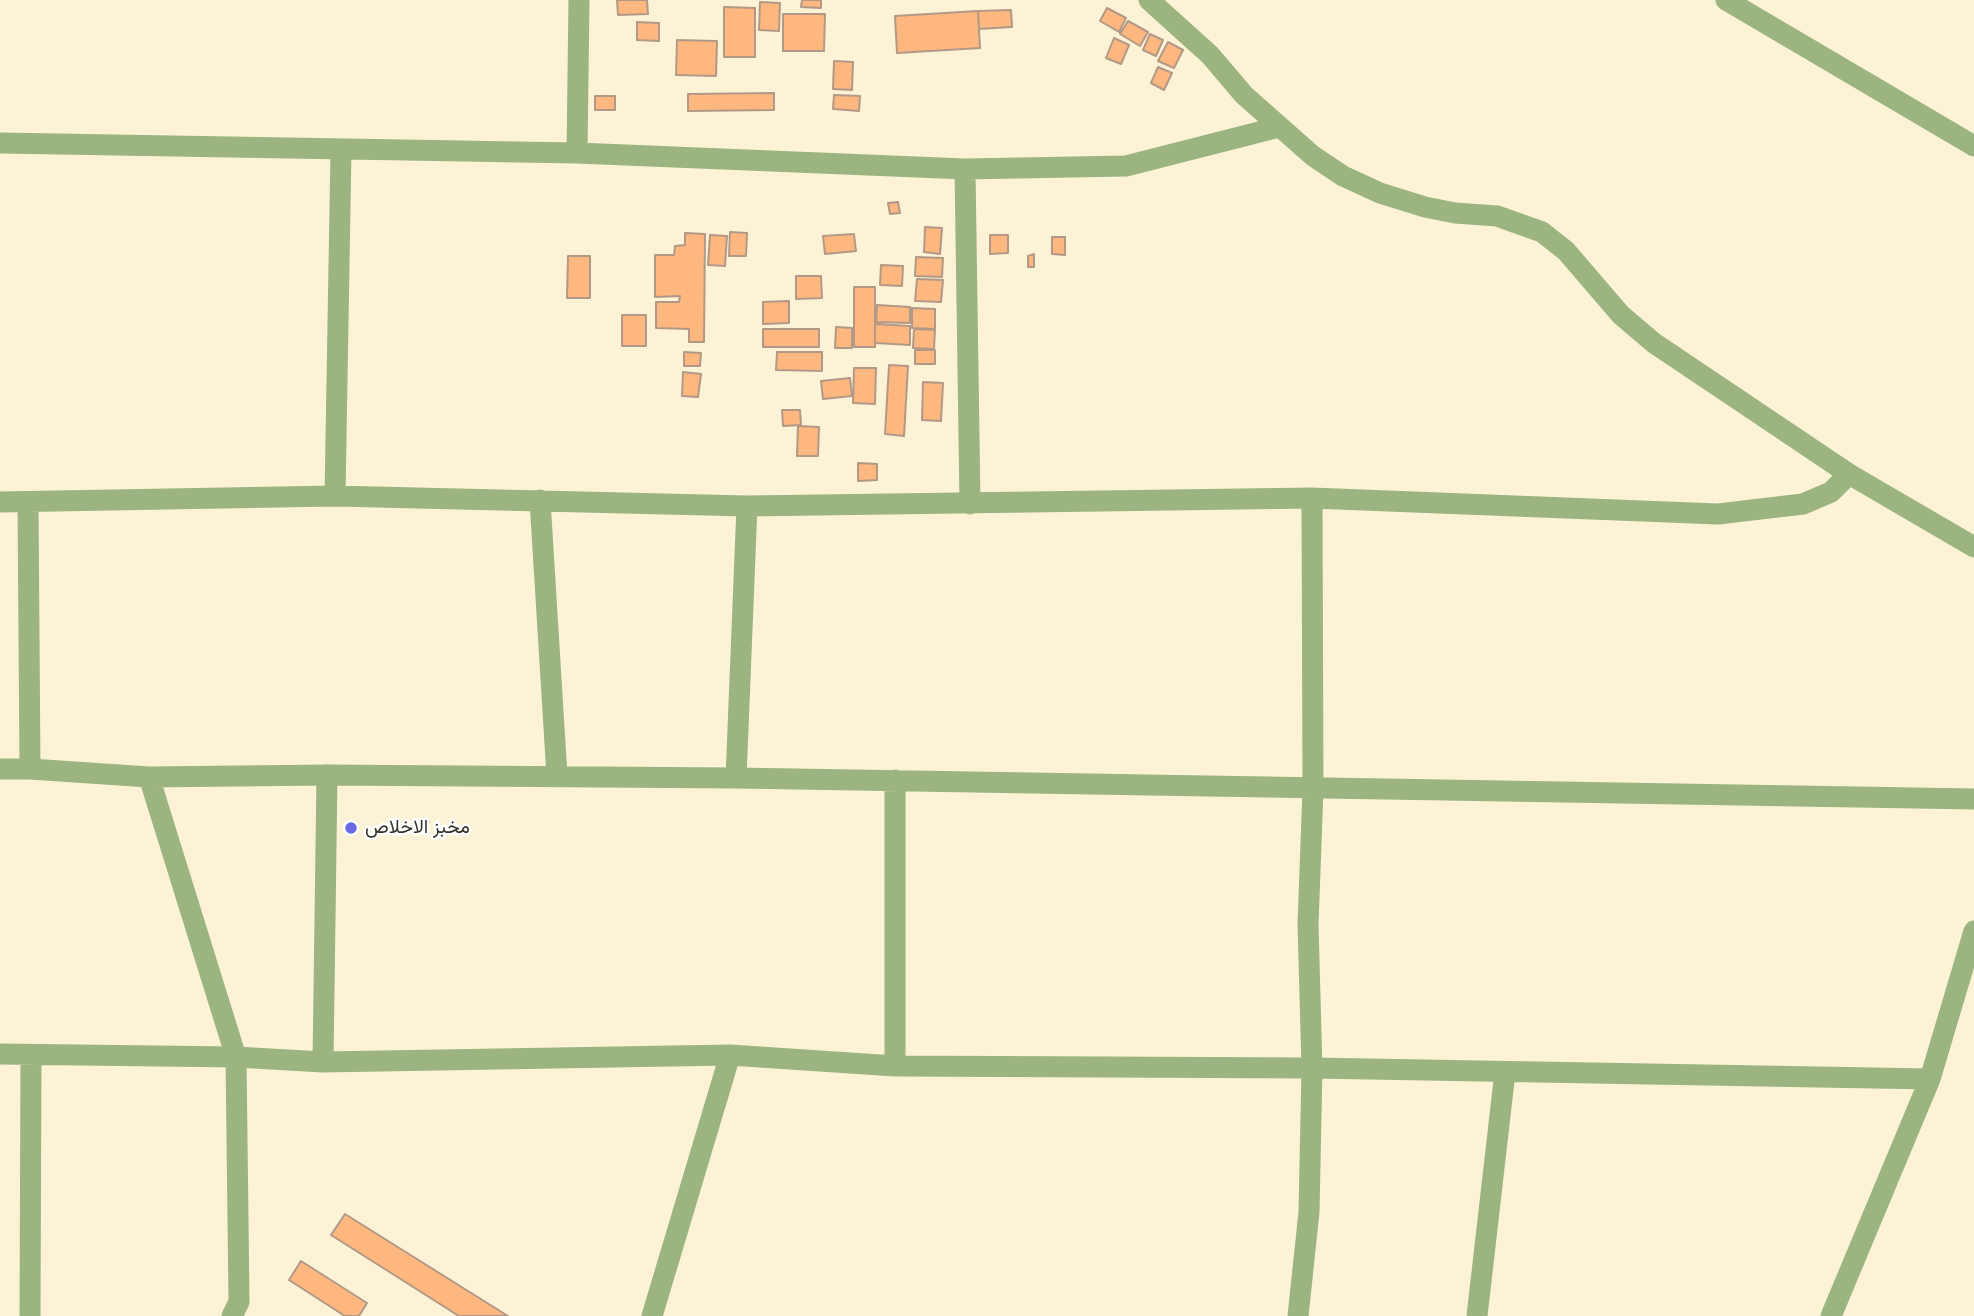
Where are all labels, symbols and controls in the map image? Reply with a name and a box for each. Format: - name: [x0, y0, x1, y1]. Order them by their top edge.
- place label: مخبز الاخلاص: [365, 817, 470, 839]
- marker: مخبز الاخلاص: [343, 820, 359, 836]

